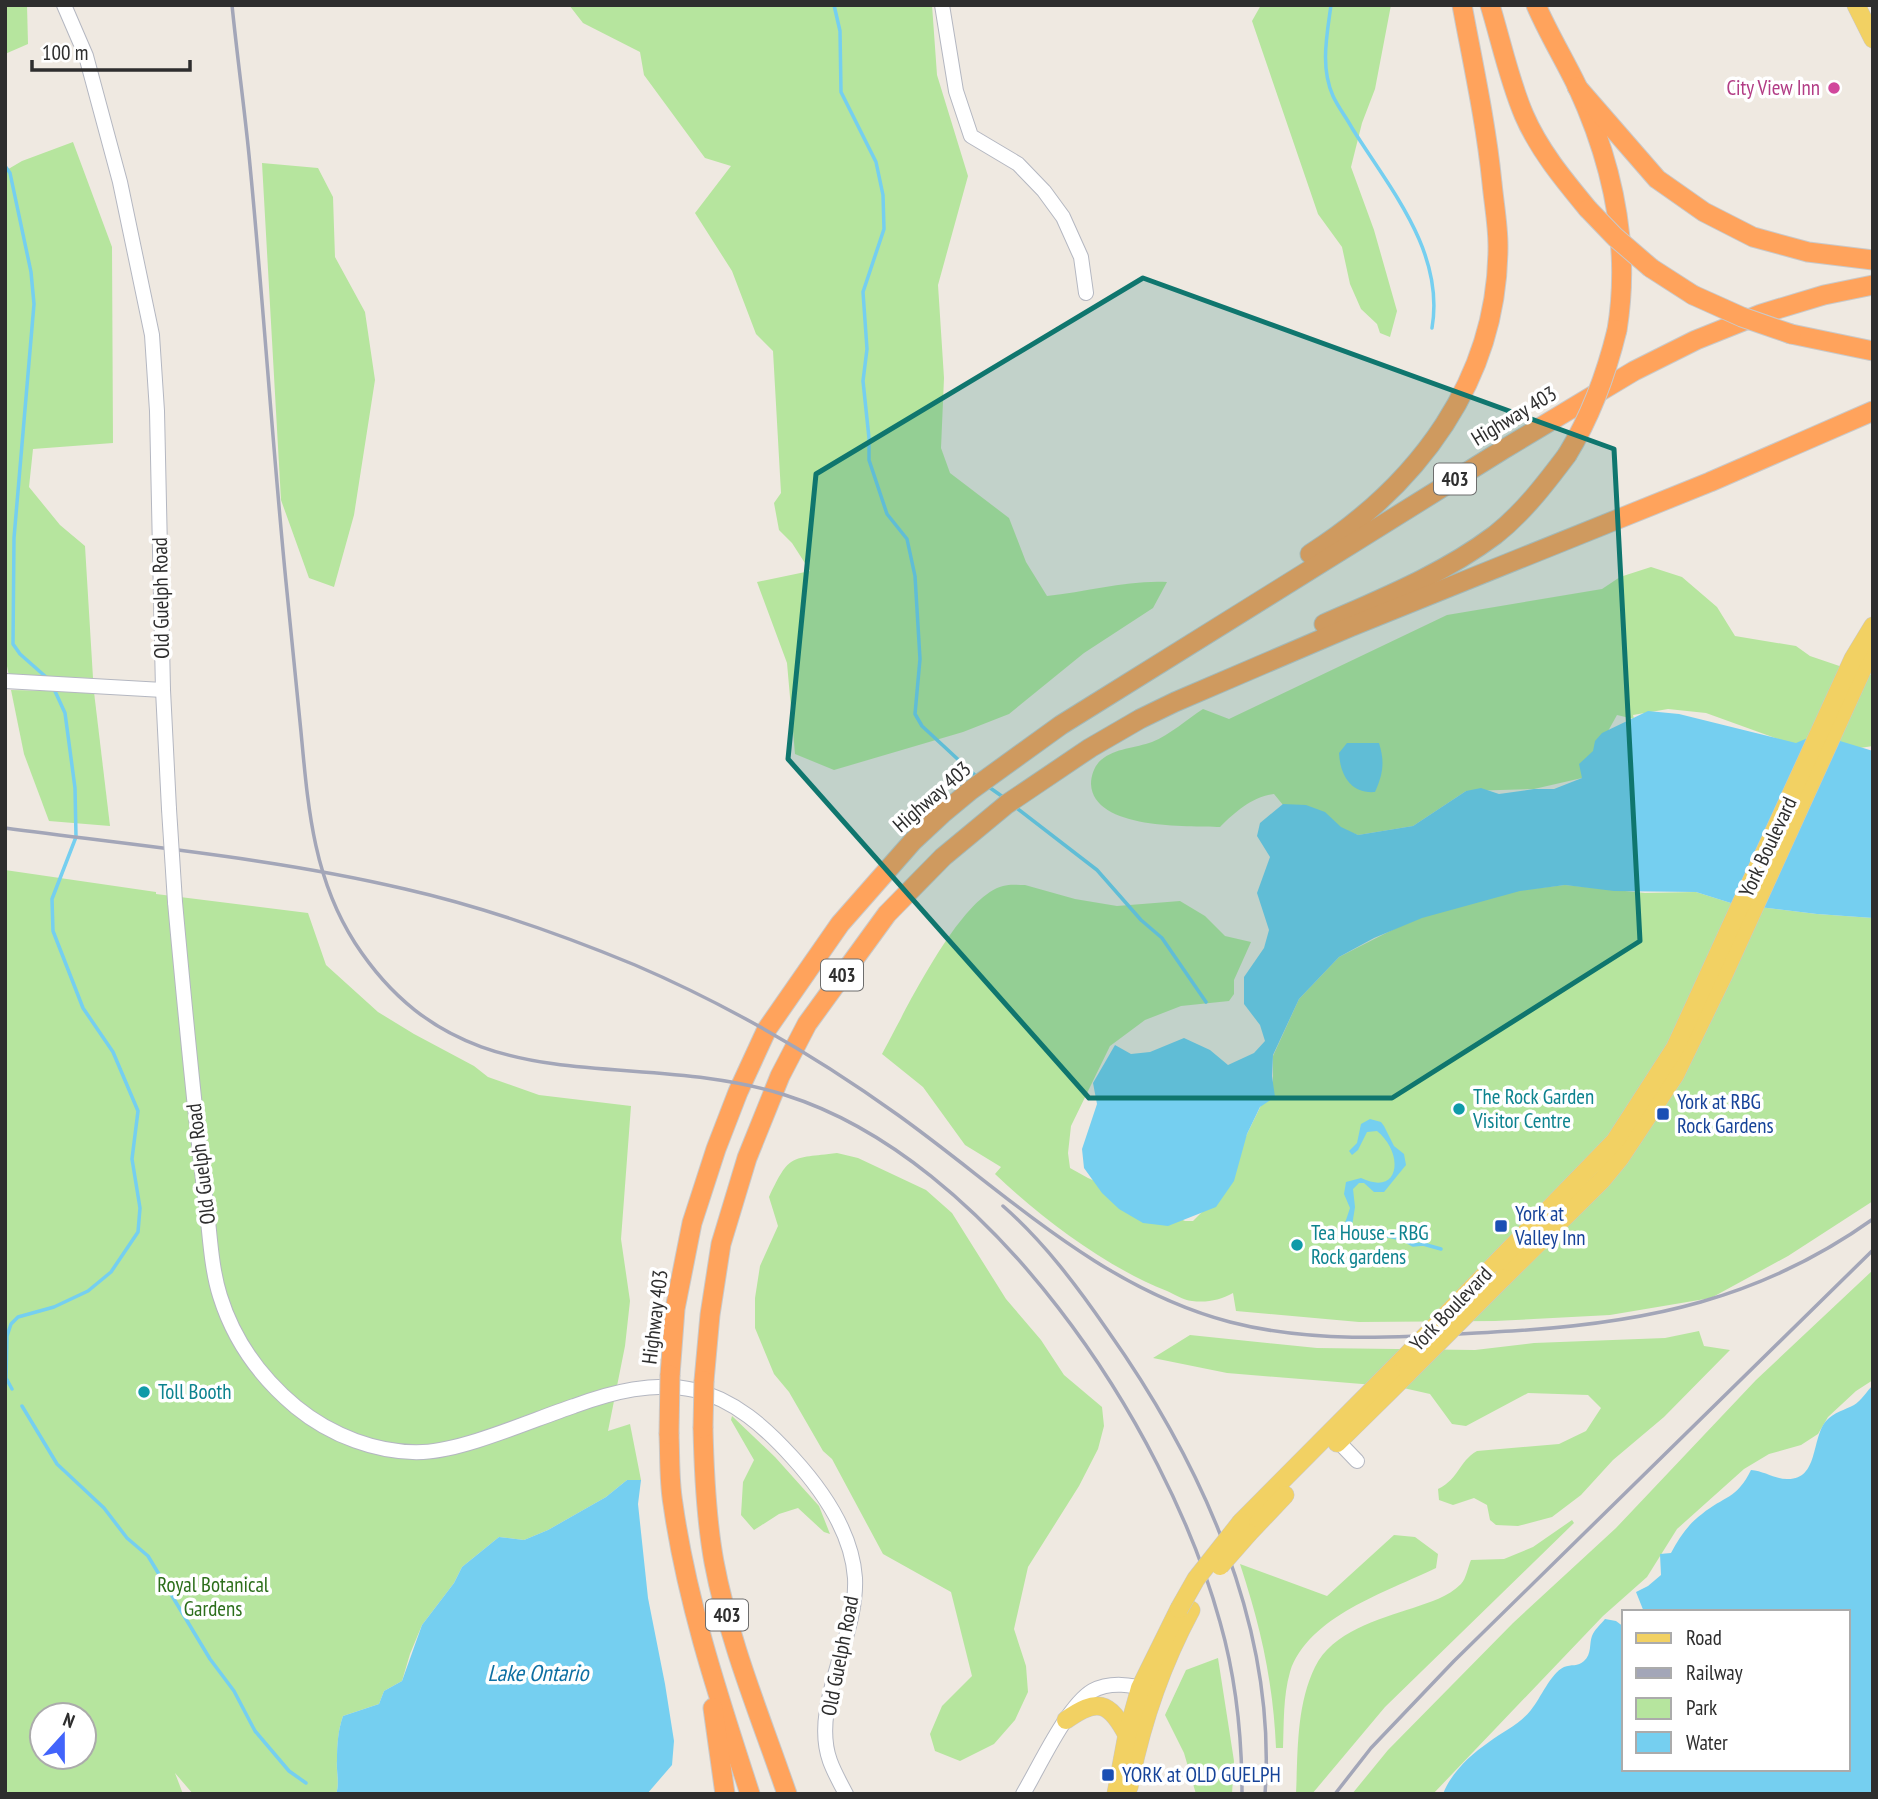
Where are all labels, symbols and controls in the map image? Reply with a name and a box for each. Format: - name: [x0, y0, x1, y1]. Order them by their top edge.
- scale bar: [32, 28, 189, 72]
- text: 100 m: [42, 39, 88, 66]
- place label: City View Inn: [1726, 74, 1820, 101]
- marker: City View Inn: [1826, 80, 1842, 96]
- street label: Highway 403: [1466, 380, 1561, 452]
- road number: 403: [1434, 464, 1476, 494]
- street label: Old Guelph Road: [146, 537, 175, 659]
- street label: Highway 403: [887, 755, 976, 838]
- street label: York Boulevard: [1733, 792, 1803, 901]
- road number: 403: [821, 959, 863, 990]
- place label: The Rock Garden Visitor Centre: [1472, 1083, 1594, 1134]
- place label: York at RBG Rock Gardens: [1677, 1088, 1773, 1139]
- marker: The Rock Garden Visitor Centre: [1451, 1101, 1467, 1117]
- street label: Old Guelph Road: [180, 1102, 221, 1226]
- marker: York at RBG Rock Gardens: [1655, 1106, 1671, 1122]
- place label: York at Valley Inn: [1514, 1200, 1585, 1251]
- marker: York at Valley Inn: [1493, 1218, 1509, 1234]
- place label: Tea House - RBG Rock gardens: [1311, 1219, 1429, 1270]
- marker: Tea House - RBG Rock gardens: [1289, 1237, 1305, 1253]
- street label: York Boulevard: [1404, 1261, 1498, 1357]
- street label: Highway 403: [635, 1268, 674, 1366]
- place label: Toll Booth: [158, 1378, 232, 1405]
- marker: Toll Booth: [136, 1384, 152, 1400]
- park label: Royal Botanical Gardens: [157, 1571, 269, 1622]
- street label: Old Guelph Road: [815, 1594, 864, 1718]
- road number: 403: [706, 1600, 748, 1630]
- legend: [1622, 1610, 1850, 1771]
- text: Road: [1686, 1624, 1722, 1651]
- water label: Lake Ontario: [488, 1658, 591, 1687]
- text: Railway: [1686, 1659, 1743, 1686]
- text: Park: [1686, 1694, 1717, 1721]
- north arrow: [28, 1701, 98, 1771]
- text: N: [60, 1707, 78, 1733]
- text: Water: [1686, 1729, 1728, 1756]
- place label: YORK at OLD GUELPH: [1122, 1761, 1281, 1788]
- marker: YORK at OLD GUELPH: [1100, 1767, 1116, 1783]

